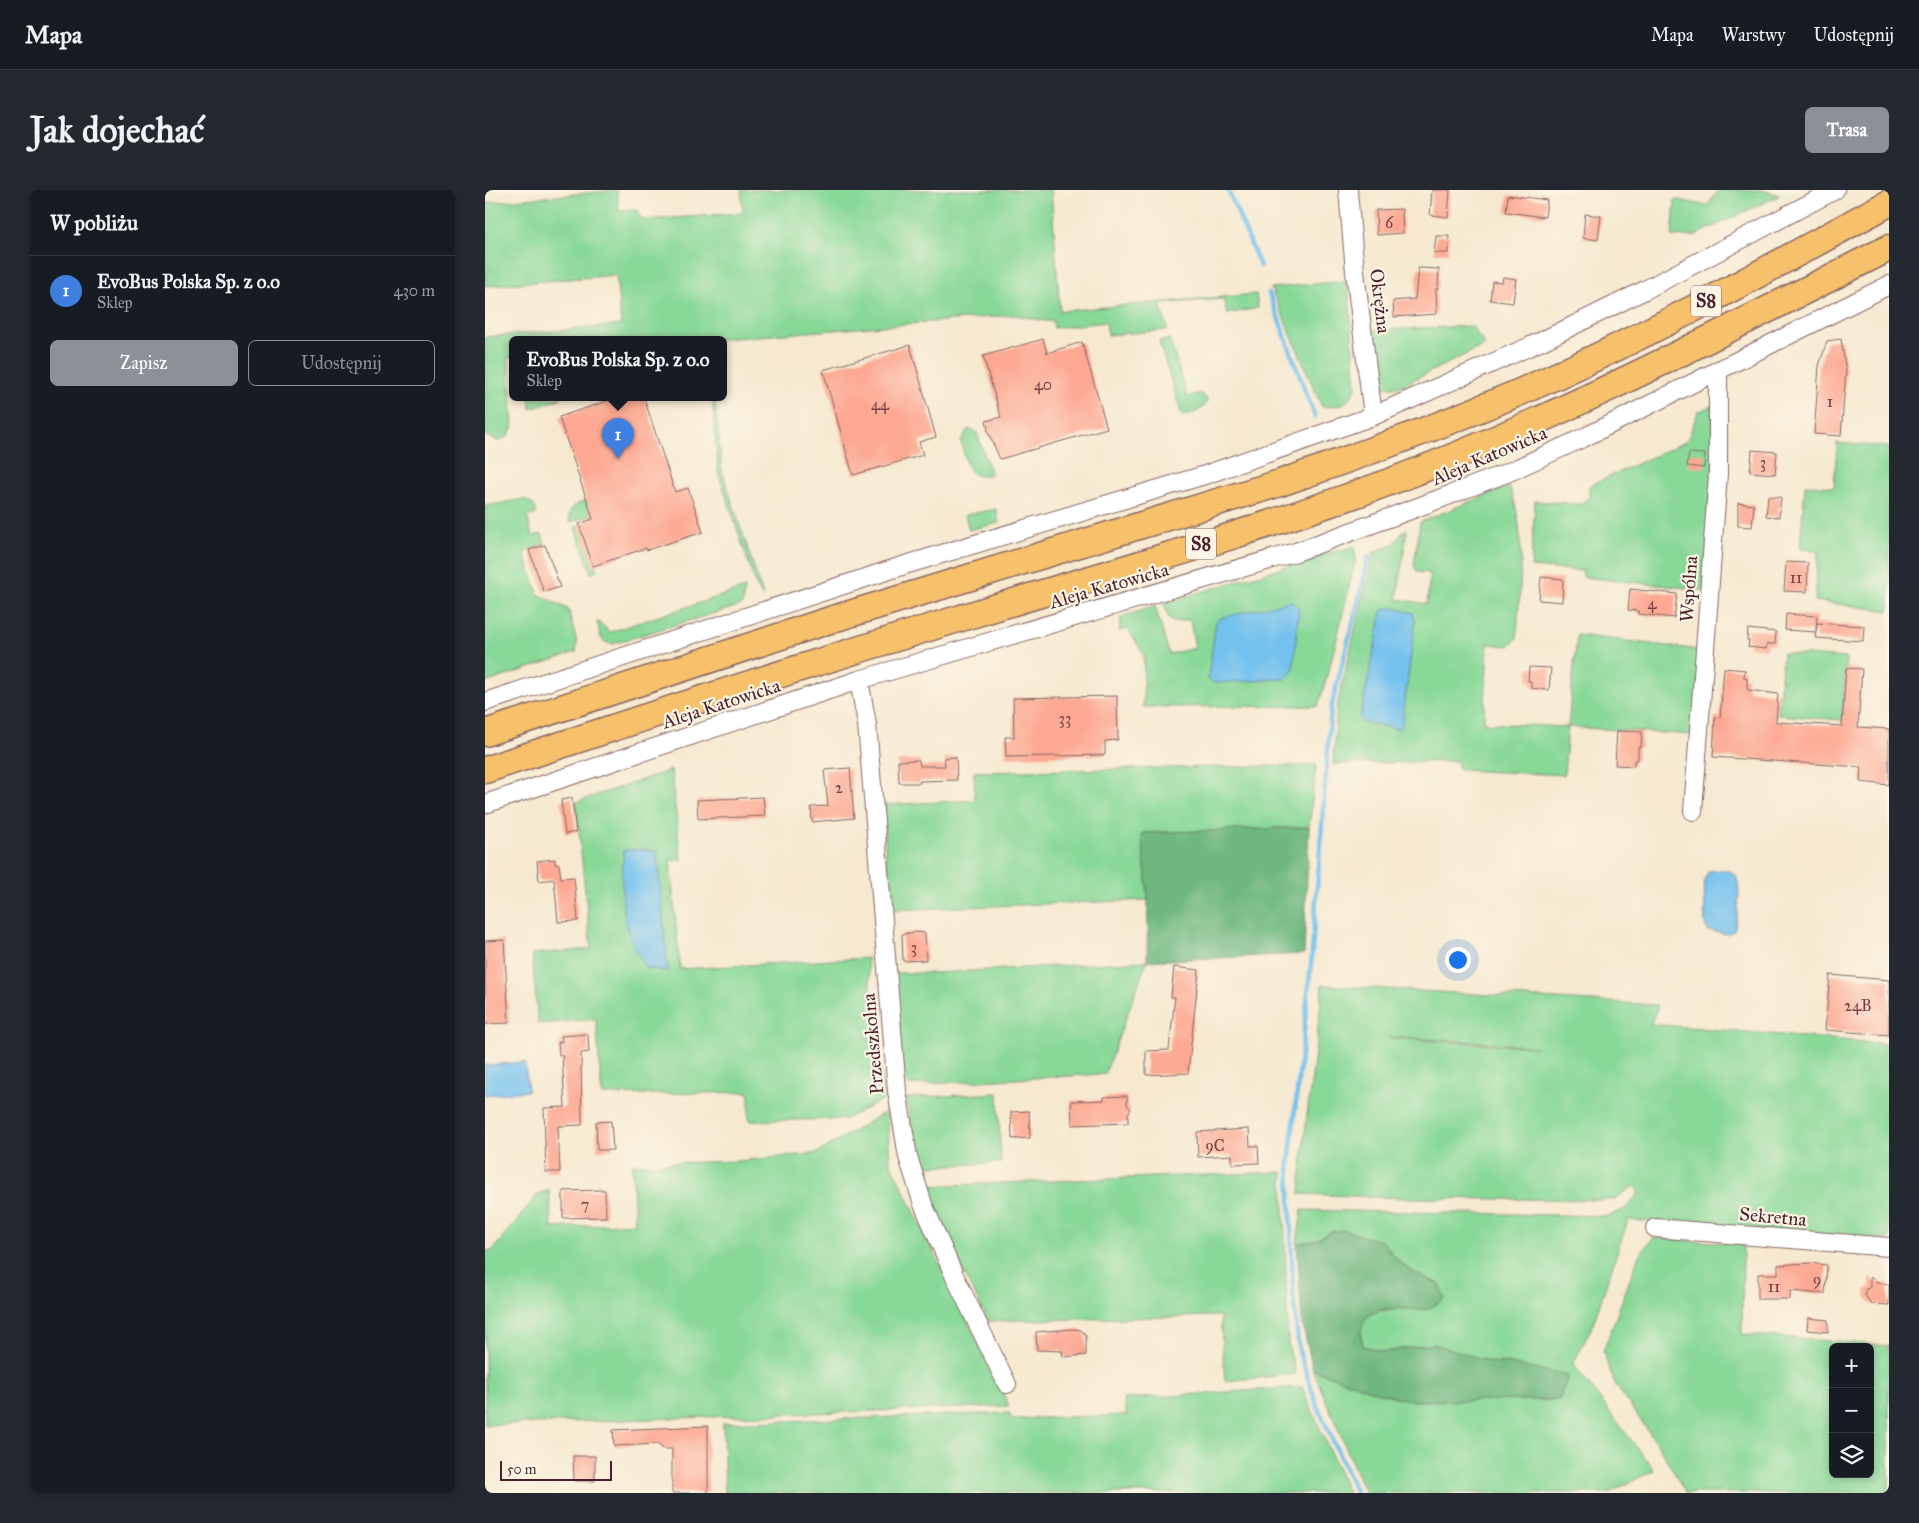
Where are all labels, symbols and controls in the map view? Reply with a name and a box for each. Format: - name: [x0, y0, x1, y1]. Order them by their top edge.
- text: Mapa: [25, 20, 82, 50]
- text: Mapa: [1651, 24, 1694, 46]
- text: Warstwy: [1722, 24, 1785, 46]
- text: Udostępnij: [1813, 24, 1894, 46]
- button: Trasa: [1805, 107, 1889, 153]
- text: Jak dojechać: [30, 109, 204, 152]
- text: W pobliżu: [50, 210, 138, 236]
- house number: 6: [1385, 213, 1394, 232]
- street label: Okrężna: [1365, 267, 1396, 336]
- text: EvoBus Polska Sp. z o.o: [97, 270, 280, 293]
- text: 1: [63, 281, 69, 300]
- text: 430 m: [393, 281, 435, 300]
- road number: S8: [1691, 285, 1721, 316]
- text: Sklep: [97, 293, 133, 312]
- popup: [509, 336, 727, 401]
- button: Zapisz: [50, 340, 238, 386]
- button: Udostępnij: [248, 340, 435, 386]
- text: EvoBus Polska Sp. z o.o: [526, 348, 710, 371]
- text: Sklep: [526, 371, 562, 390]
- house number: 40: [1034, 375, 1052, 394]
- house number: 1: [1827, 392, 1833, 411]
- house number: 44: [871, 395, 890, 414]
- pin: 1: [602, 418, 634, 459]
- street label: Aleja Katowicka: [1427, 420, 1551, 490]
- house number: 3: [1760, 453, 1766, 472]
- road number: S8: [1186, 528, 1216, 559]
- street label: Wspólna: [1675, 554, 1702, 623]
- street label: Aleja Katowicka: [1046, 557, 1172, 614]
- house number: 11: [1790, 568, 1802, 587]
- house number: 4: [1648, 594, 1658, 613]
- street label: Aleja Katowicka: [658, 673, 784, 734]
- house number: 33: [1059, 709, 1071, 728]
- house number: 2: [835, 778, 843, 797]
- house number: 3: [911, 938, 917, 957]
- your location: [1445, 947, 1471, 973]
- street label: Przedszkolna: [857, 991, 888, 1096]
- house number: 24B: [1844, 996, 1872, 1015]
- house number: 9C: [1205, 1136, 1225, 1155]
- house number: 7: [581, 1195, 589, 1214]
- street label: Sekretna: [1738, 1202, 1809, 1231]
- house number: 9: [1813, 1270, 1821, 1289]
- house number: 11: [1768, 1277, 1780, 1296]
- map controls: [1829, 1343, 1874, 1478]
- button: +: [1829, 1343, 1874, 1388]
- button: −: [1829, 1388, 1874, 1433]
- button: layers: [1829, 1433, 1874, 1478]
- scale bar: [500, 1458, 613, 1481]
- text: 50 m: [507, 1461, 536, 1478]

